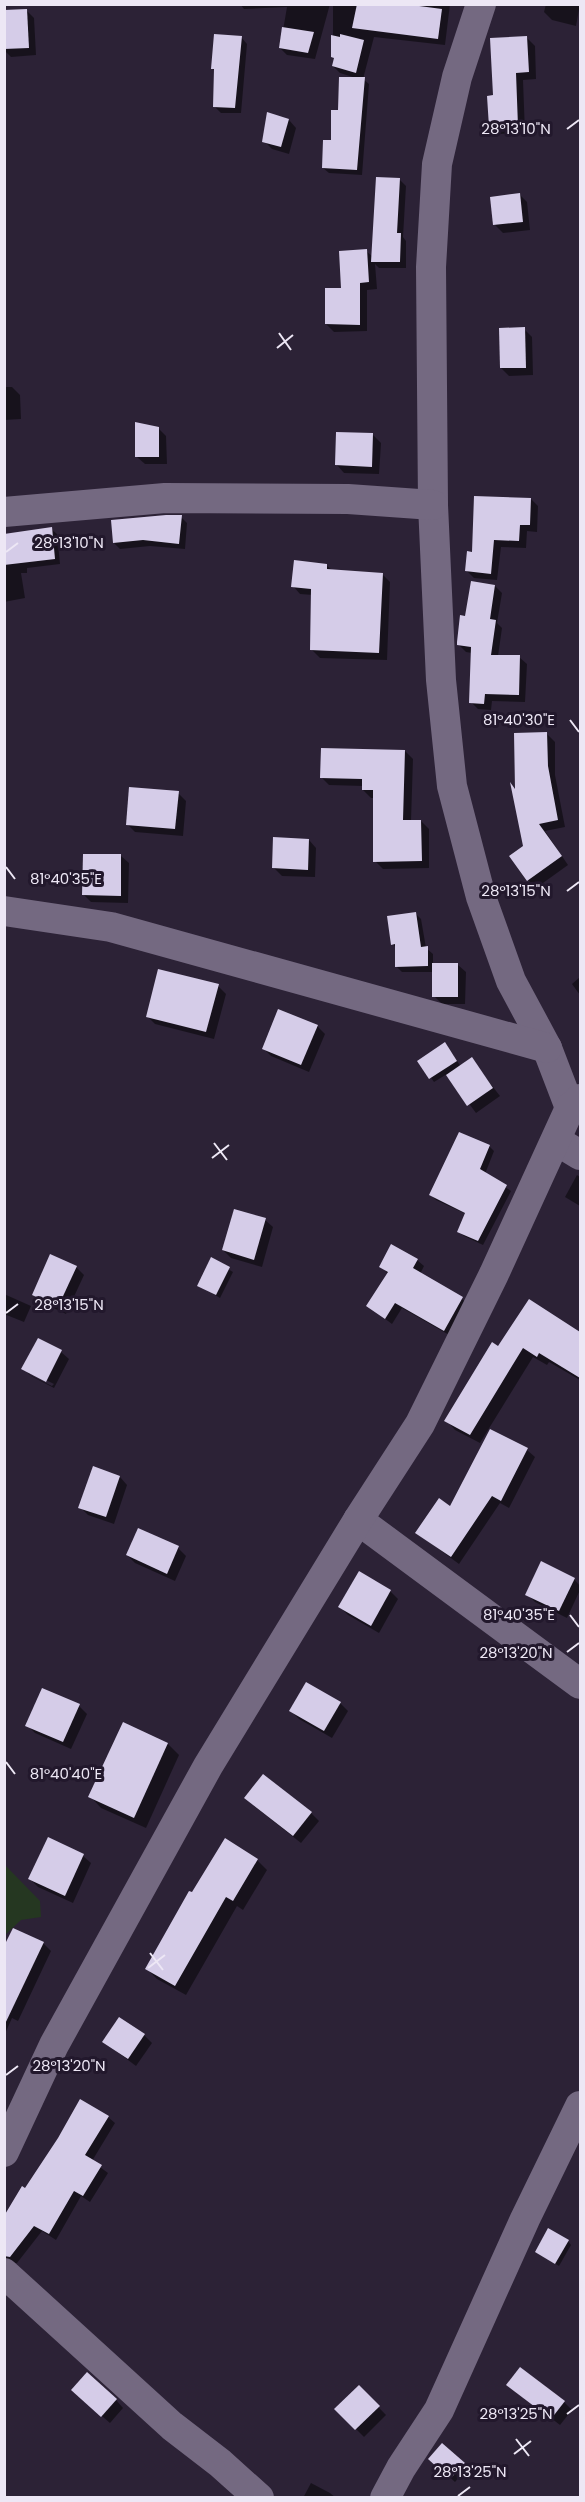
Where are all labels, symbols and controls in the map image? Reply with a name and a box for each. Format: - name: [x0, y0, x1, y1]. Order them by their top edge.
- text: 28°13'10"N: [481, 118, 551, 139]
- text: 28°13'10"N: [34, 532, 104, 553]
- text: 81°40'30"E: [483, 709, 555, 730]
- text: 81°40'35"E: [30, 868, 102, 889]
- text: 28°13'15"N: [481, 880, 551, 901]
- text: 28°13'15"N: [34, 1294, 104, 1315]
- text: 81°40'35"E: [483, 1604, 555, 1625]
- text: 28°13'20"N: [479, 1642, 553, 1663]
- text: 81°40'40"E: [30, 1763, 102, 1784]
- text: 28°13'20"N: [32, 2055, 106, 2076]
- text: 28°13'25"N: [479, 2403, 553, 2424]
- text: 28°13'25"N: [433, 2461, 507, 2482]

